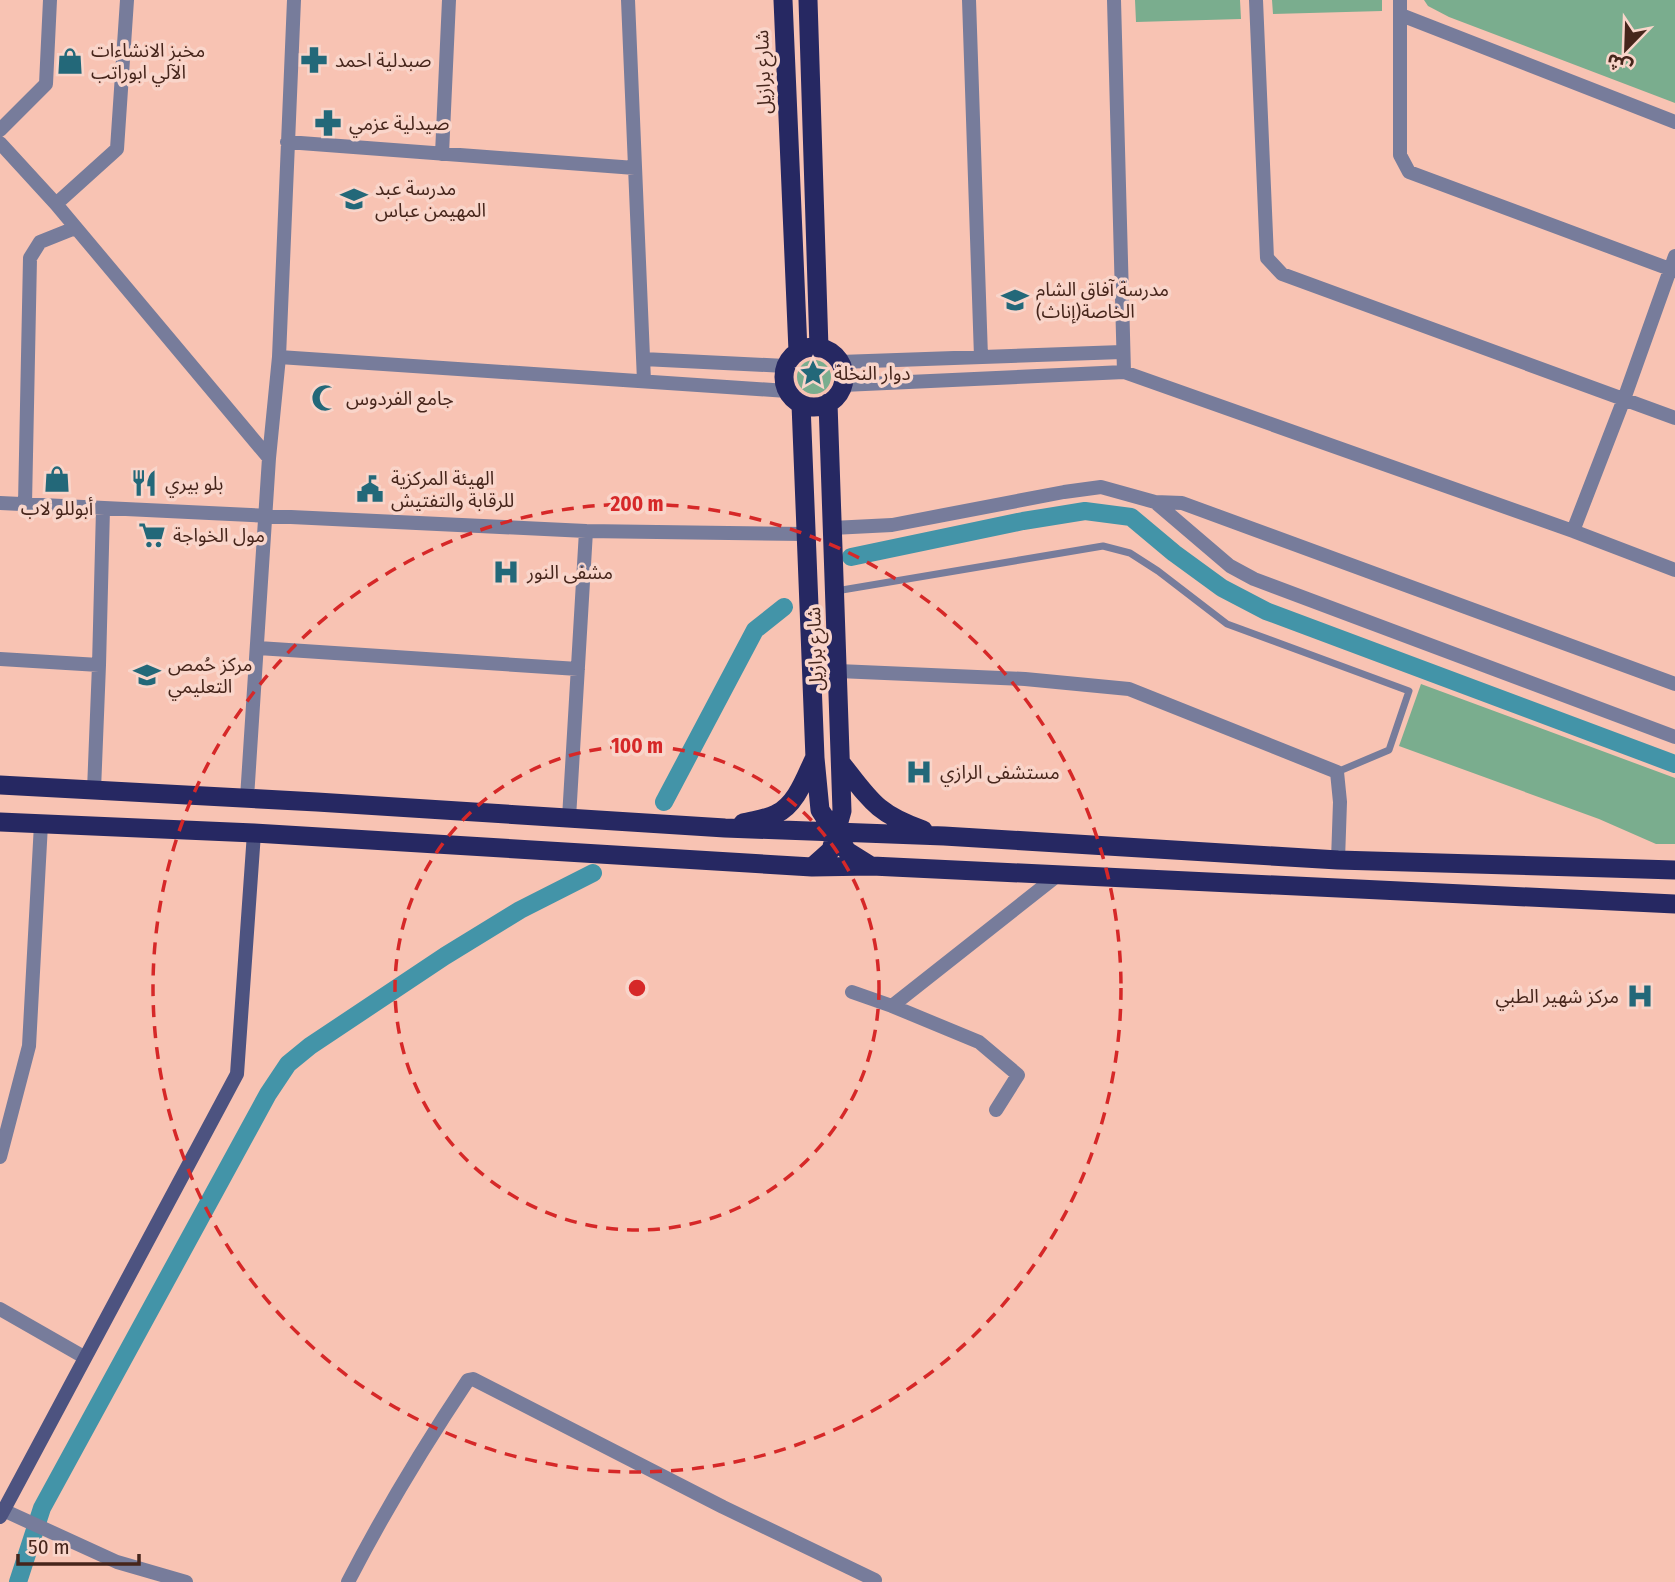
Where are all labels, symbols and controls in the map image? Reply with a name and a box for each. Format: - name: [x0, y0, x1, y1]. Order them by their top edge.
- north arrow: [1591, 14, 1661, 84]
- street label: شارع برازيل: [750, 29, 778, 114]
- place label: مخبز الانشاءات الآلي ابوراتب: [91, 39, 205, 87]
- pharmacy icon: صبدلية احمد: [299, 45, 329, 75]
- shop icon: مخبز الانشاءات الآلي ابوراتب: [55, 46, 85, 76]
- place label: صبدلية احمد: [335, 49, 431, 72]
- text: ش: [1603, 49, 1636, 80]
- pharmacy icon: صيدلية عزمي: [313, 108, 343, 138]
- place label: صيدلية عزمي: [349, 112, 449, 138]
- place label: مدرسة عبد المهيمن عباس: [375, 177, 486, 222]
- school or university icon: مدرسة عبد المهيمن عباس: [339, 184, 369, 214]
- place label: مدرسة آفاق الشام الخاصة(إناث): [1036, 278, 1169, 324]
- school or university icon: مدرسة آفاق الشام الخاصة(إناث): [1000, 285, 1030, 315]
- place icon: دوار النخلة: [798, 358, 828, 388]
- place label: دوار النخلة: [834, 362, 911, 385]
- mosque icon: جامع الفردوس: [310, 383, 340, 413]
- place label: جامع الفردوس: [346, 387, 454, 413]
- shop icon: أبوللو لاب: [42, 464, 72, 494]
- place label: الهيئة المركزية للرقابة والتفتيش: [391, 467, 514, 512]
- restaurant icon: بلو بيري: [129, 468, 159, 498]
- place label: بلو بيري: [165, 472, 223, 498]
- public building icon: الهيئة المركزية للرقابة والتفتيش: [355, 474, 385, 504]
- text: 200 m: [609, 491, 664, 517]
- place label: أبوللو لاب: [21, 497, 93, 520]
- supermarket icon: مول الخواجة: [137, 520, 167, 550]
- place label: مول الخواجة: [173, 524, 265, 547]
- hospital icon: مشفى النور: [491, 557, 521, 587]
- place label: مشفى النور: [526, 561, 613, 584]
- street label: شارع برازيل: [802, 606, 830, 691]
- place label: مركز حُمص التعليمي: [168, 653, 252, 701]
- school or university icon: مركز حُمص التعليمي: [132, 660, 162, 690]
- text: 100 m: [611, 733, 663, 759]
- hospital icon: مستشفى الرازي: [904, 757, 934, 787]
- place label: مستشفى الرازي: [940, 761, 1060, 787]
- centre of rings: [625, 976, 649, 1000]
- hospital icon: مركز شهير الطبي: [1625, 981, 1655, 1011]
- place label: مركز شهير الطبي: [1495, 985, 1619, 1011]
- scale bar: [18, 1522, 138, 1566]
- text: 50 m: [28, 1534, 70, 1560]

